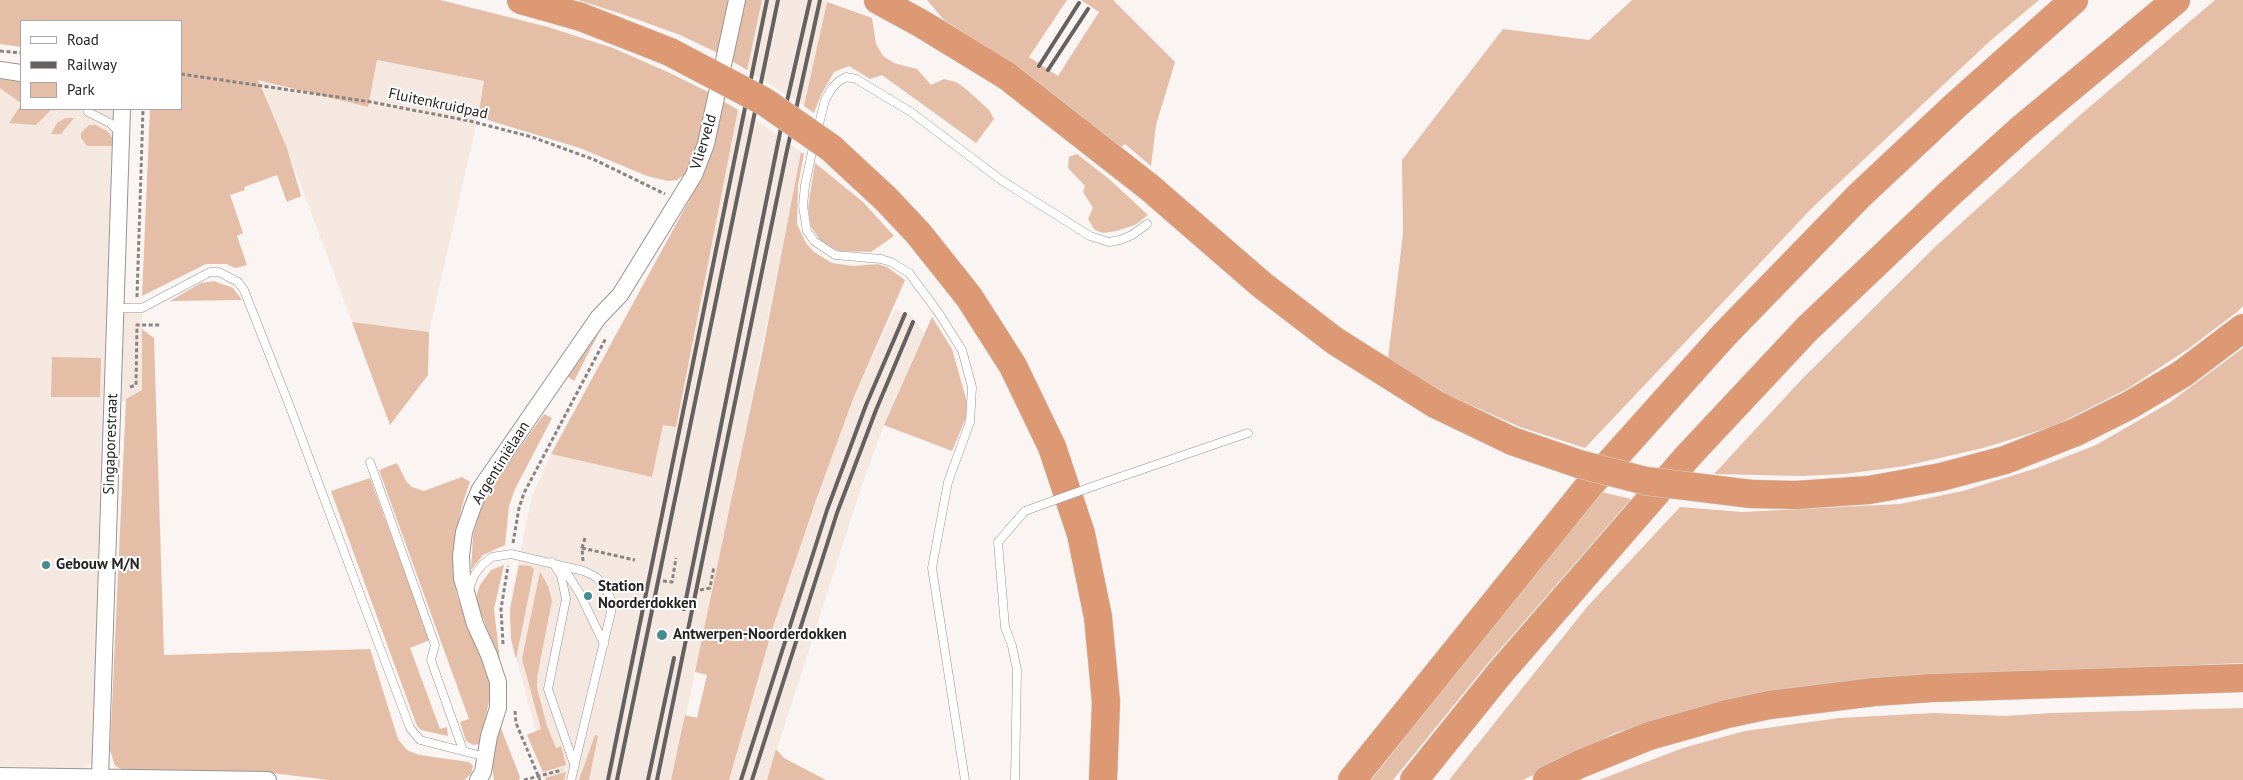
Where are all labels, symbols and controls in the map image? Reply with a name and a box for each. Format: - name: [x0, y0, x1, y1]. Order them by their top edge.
- legend: [20, 20, 182, 110]
- text: Road: [67, 30, 99, 49]
- text: Railway: [67, 55, 117, 74]
- text: Park: [67, 80, 95, 99]
- street label: Fluitenkruidpad: [387, 85, 489, 123]
- street label: Vlierveld: [687, 112, 721, 172]
- street label: Singaporestraat: [100, 393, 122, 495]
- street label: Argentiniëlaan: [468, 418, 534, 508]
- place label: Gebouw M/N: [56, 556, 140, 574]
- marker: Gebouw M/N: [40, 559, 52, 571]
- place label: Station Noorderdokken: [598, 578, 697, 613]
- marker: Station Noorderdokken: [582, 590, 594, 602]
- place label: Antwerpen-Noorderdokken: [673, 626, 847, 644]
- marker: Antwerpen-Noorderdokken: [655, 628, 669, 642]

